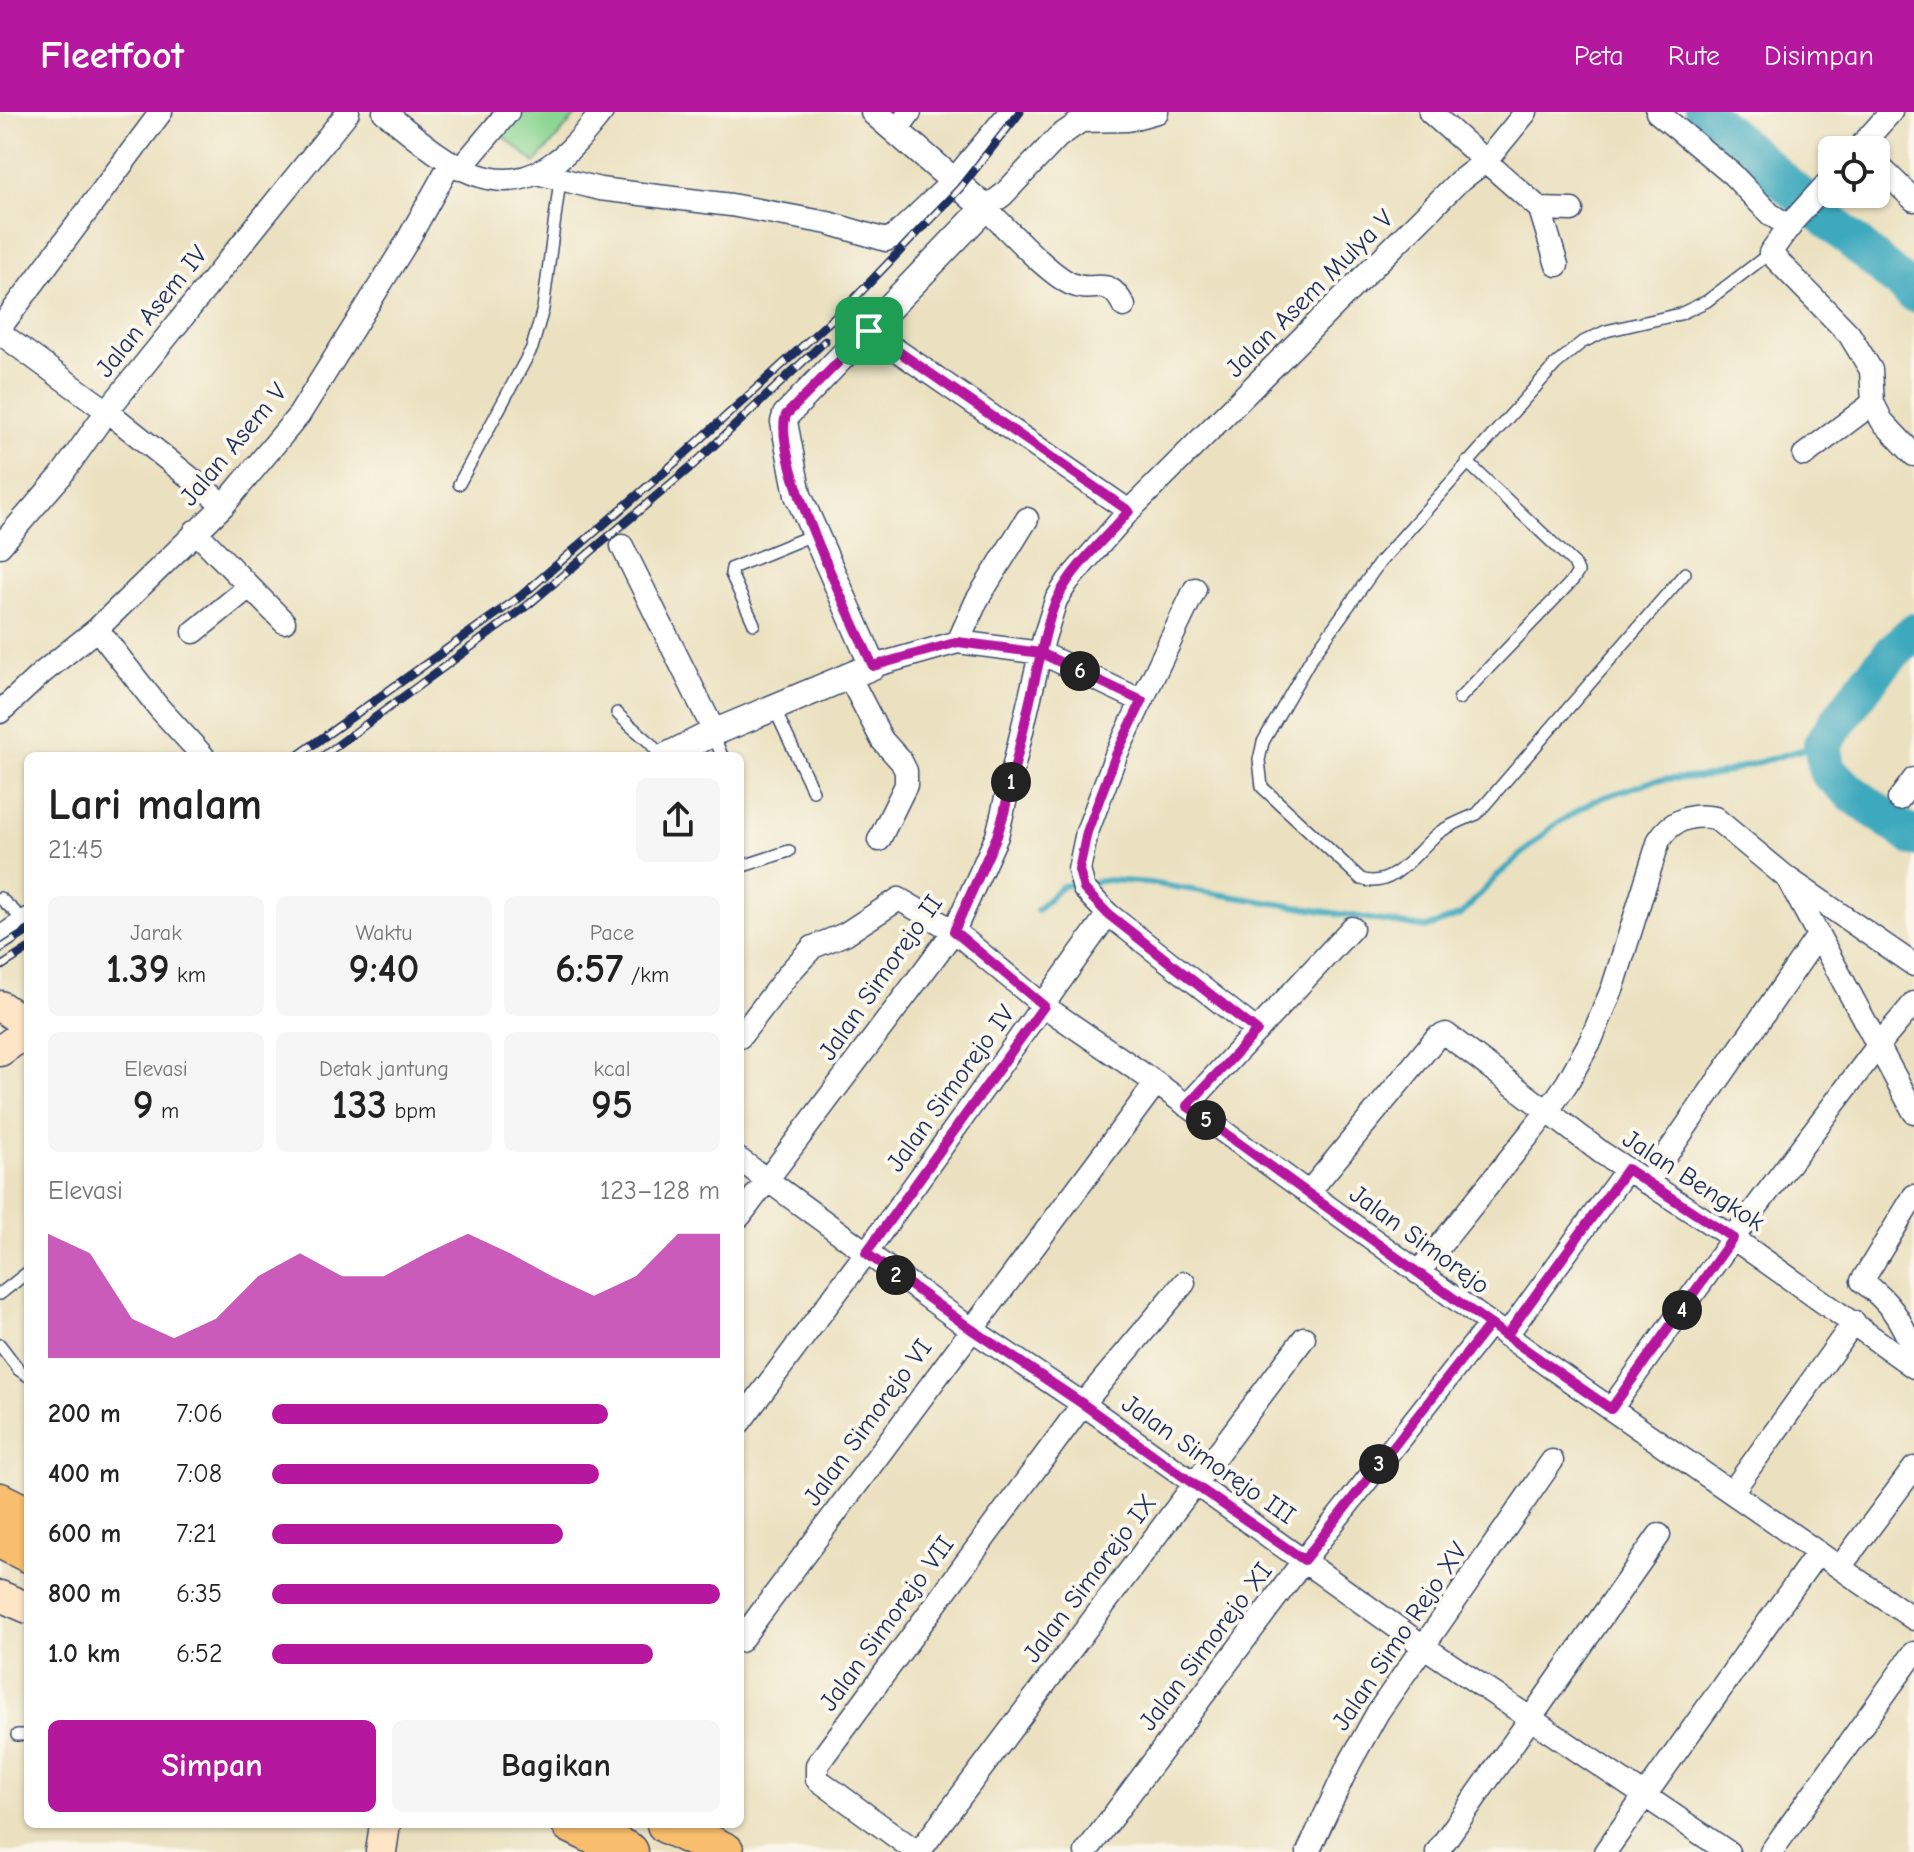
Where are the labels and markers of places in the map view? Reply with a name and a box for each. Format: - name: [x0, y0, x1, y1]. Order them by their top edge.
- pin: [835, 297, 903, 365]
- pin: 6: [1060, 651, 1100, 691]
- pin: 1: [991, 762, 1031, 802]
- pin: 5: [1186, 1100, 1226, 1140]
- pin: 2: [876, 1255, 916, 1295]
- pin: 4: [1662, 1290, 1702, 1330]
- pin: 3: [1359, 1444, 1399, 1484]

